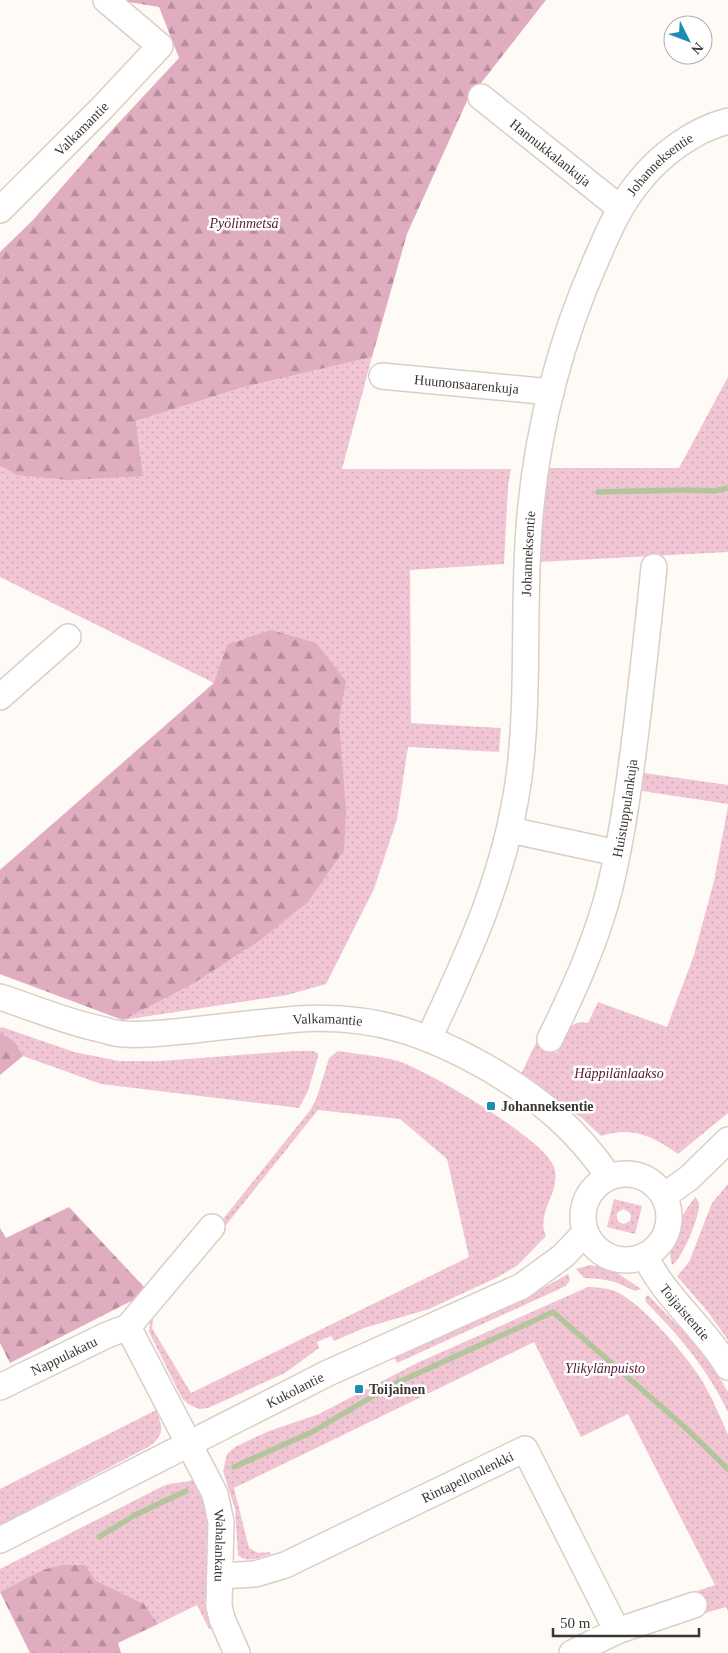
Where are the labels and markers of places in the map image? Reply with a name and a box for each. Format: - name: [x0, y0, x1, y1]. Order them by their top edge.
- place label: Johanneksentie: [501, 1099, 594, 1114]
- marker: Johanneksentie: [485, 1100, 497, 1112]
- place label: Toijainen: [369, 1382, 425, 1397]
- marker: Toijainen: [353, 1383, 365, 1395]

